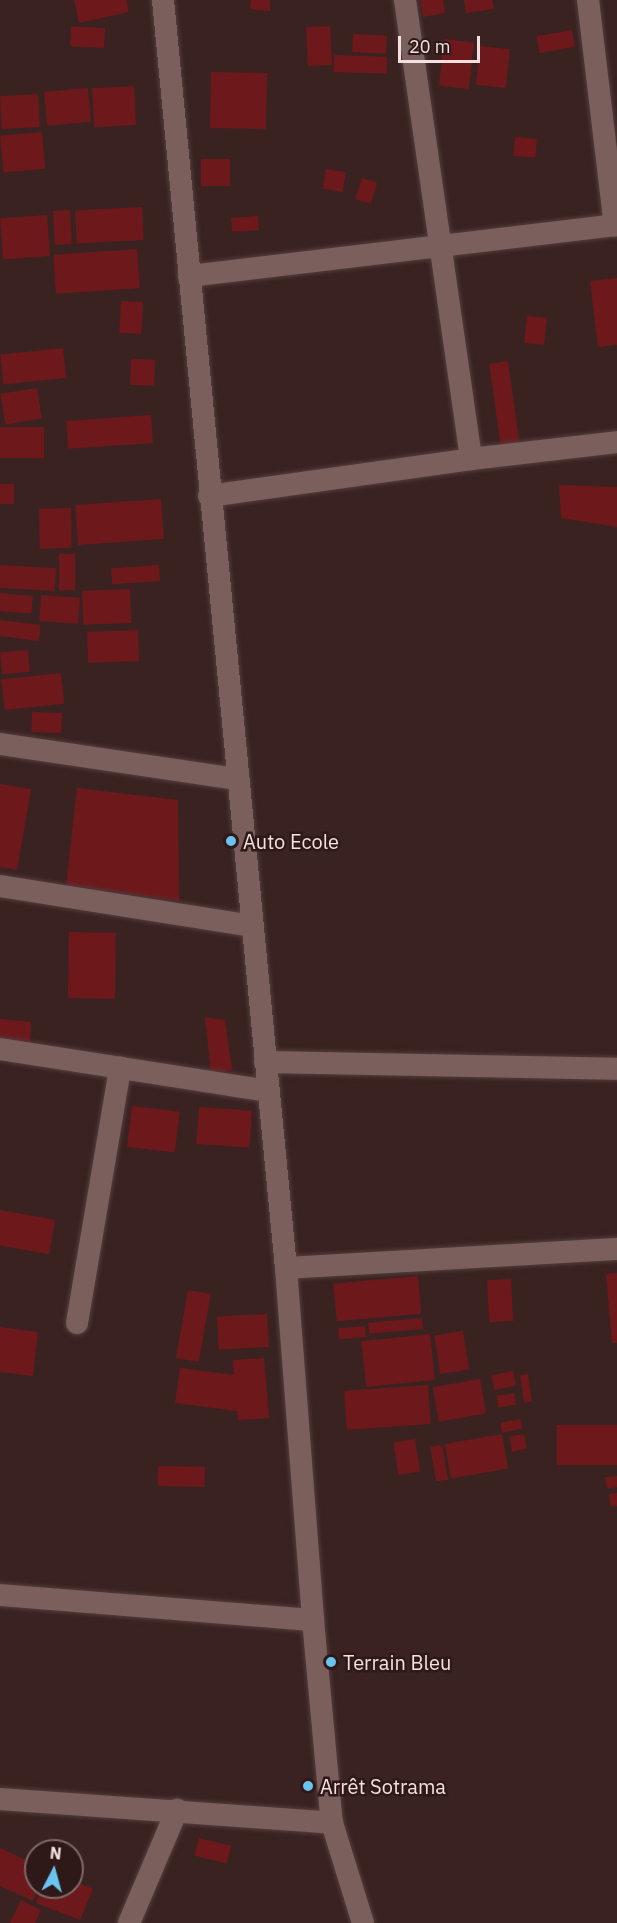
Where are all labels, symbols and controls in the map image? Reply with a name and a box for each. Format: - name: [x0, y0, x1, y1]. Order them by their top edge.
- scale bar: [401, 24, 484, 62]
- text: 20 m: [409, 35, 451, 58]
- place label: Auto Ecole: [243, 829, 339, 853]
- marker: Auto Ecole: [224, 834, 238, 848]
- place label: Terrain Bleu: [343, 1650, 451, 1674]
- marker: Terrain Bleu: [324, 1655, 338, 1669]
- place label: Arrêt Sotrama: [320, 1774, 446, 1798]
- marker: Arrêt Sotrama: [301, 1779, 315, 1793]
- north arrow: [24, 1839, 84, 1899]
- text: N: [49, 1843, 62, 1864]

